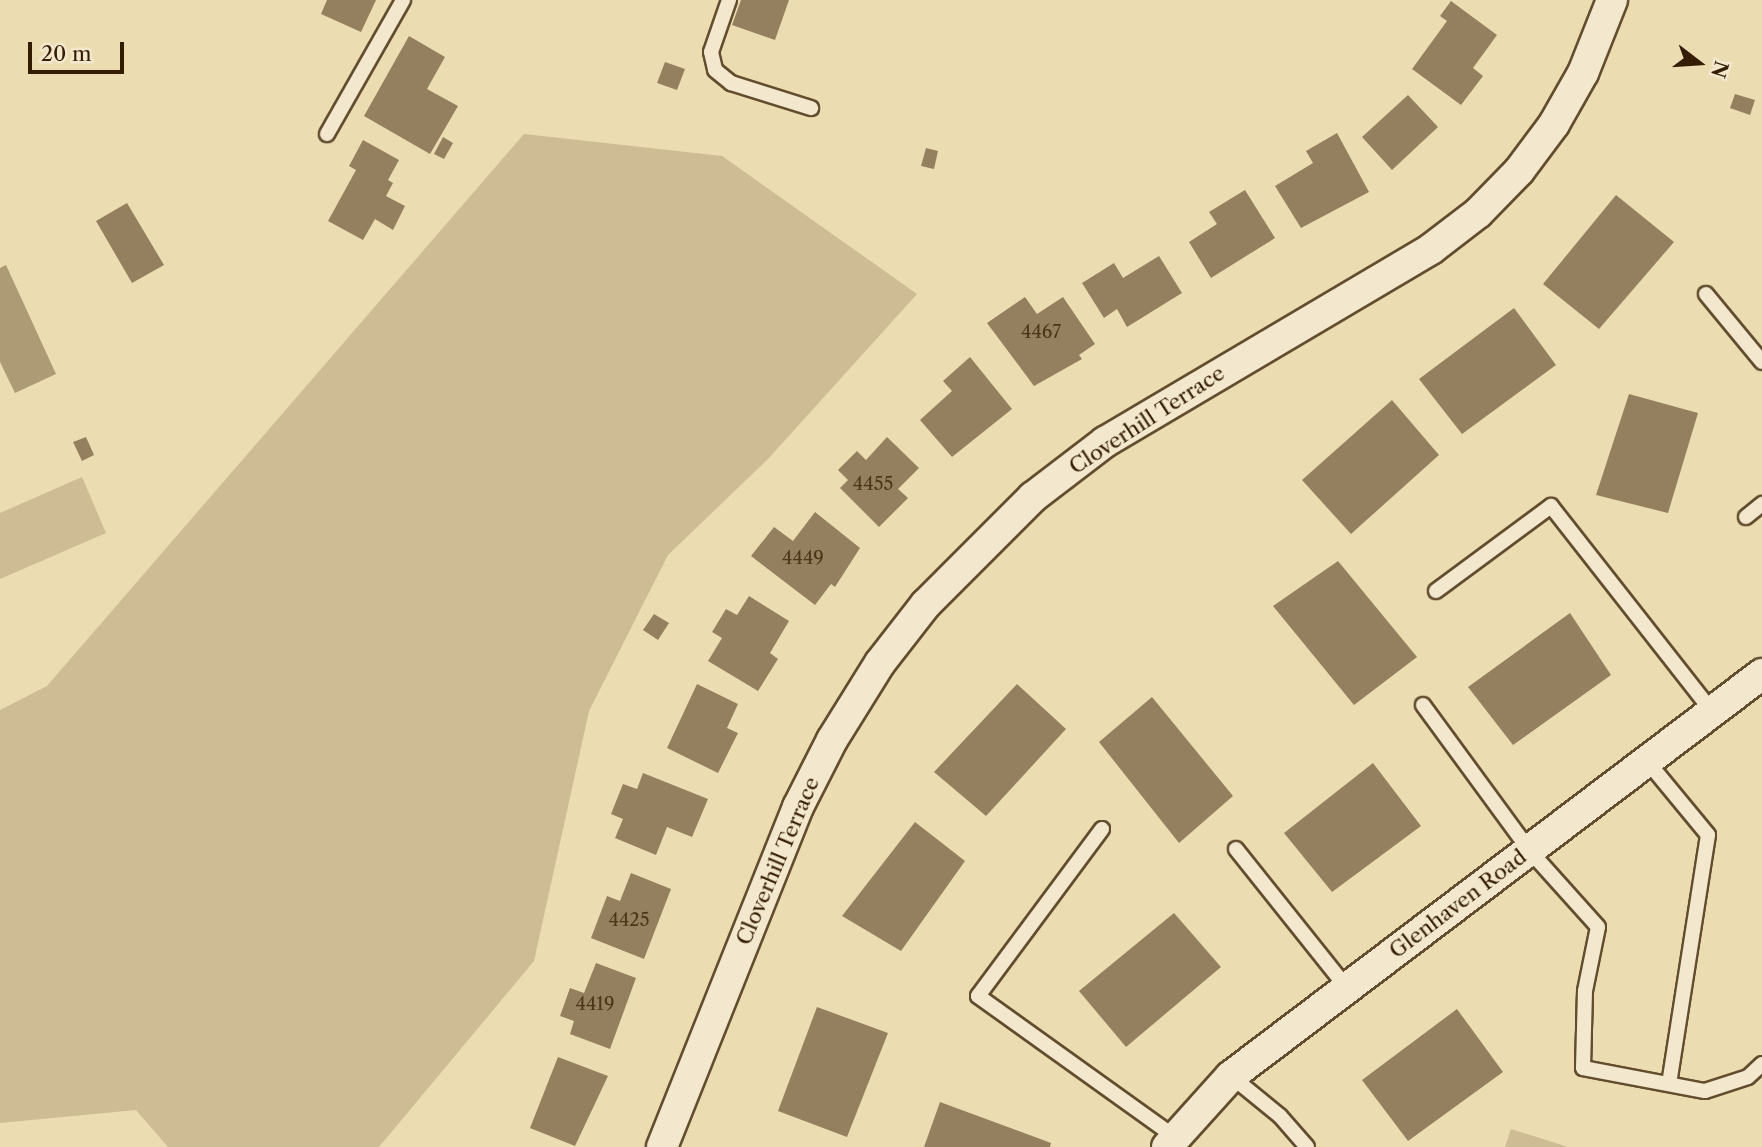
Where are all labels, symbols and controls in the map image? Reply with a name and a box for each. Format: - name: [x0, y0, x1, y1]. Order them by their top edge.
- scale bar: [32, 28, 128, 72]
- north arrow: [1664, 28, 1734, 98]
- text: 20 m: [41, 41, 92, 66]
- text: N: [1706, 58, 1733, 81]
- house number: 4467: [1021, 321, 1061, 343]
- street label: Cloverhill Terrace: [1064, 360, 1230, 480]
- house number: 4455: [853, 473, 893, 495]
- house number: 4449: [782, 547, 824, 569]
- street label: Cloverhill Terrace: [731, 773, 825, 949]
- street label: Glenhaven Road: [1385, 844, 1531, 964]
- house number: 4425: [609, 909, 649, 931]
- house number: 4419: [576, 993, 614, 1015]

